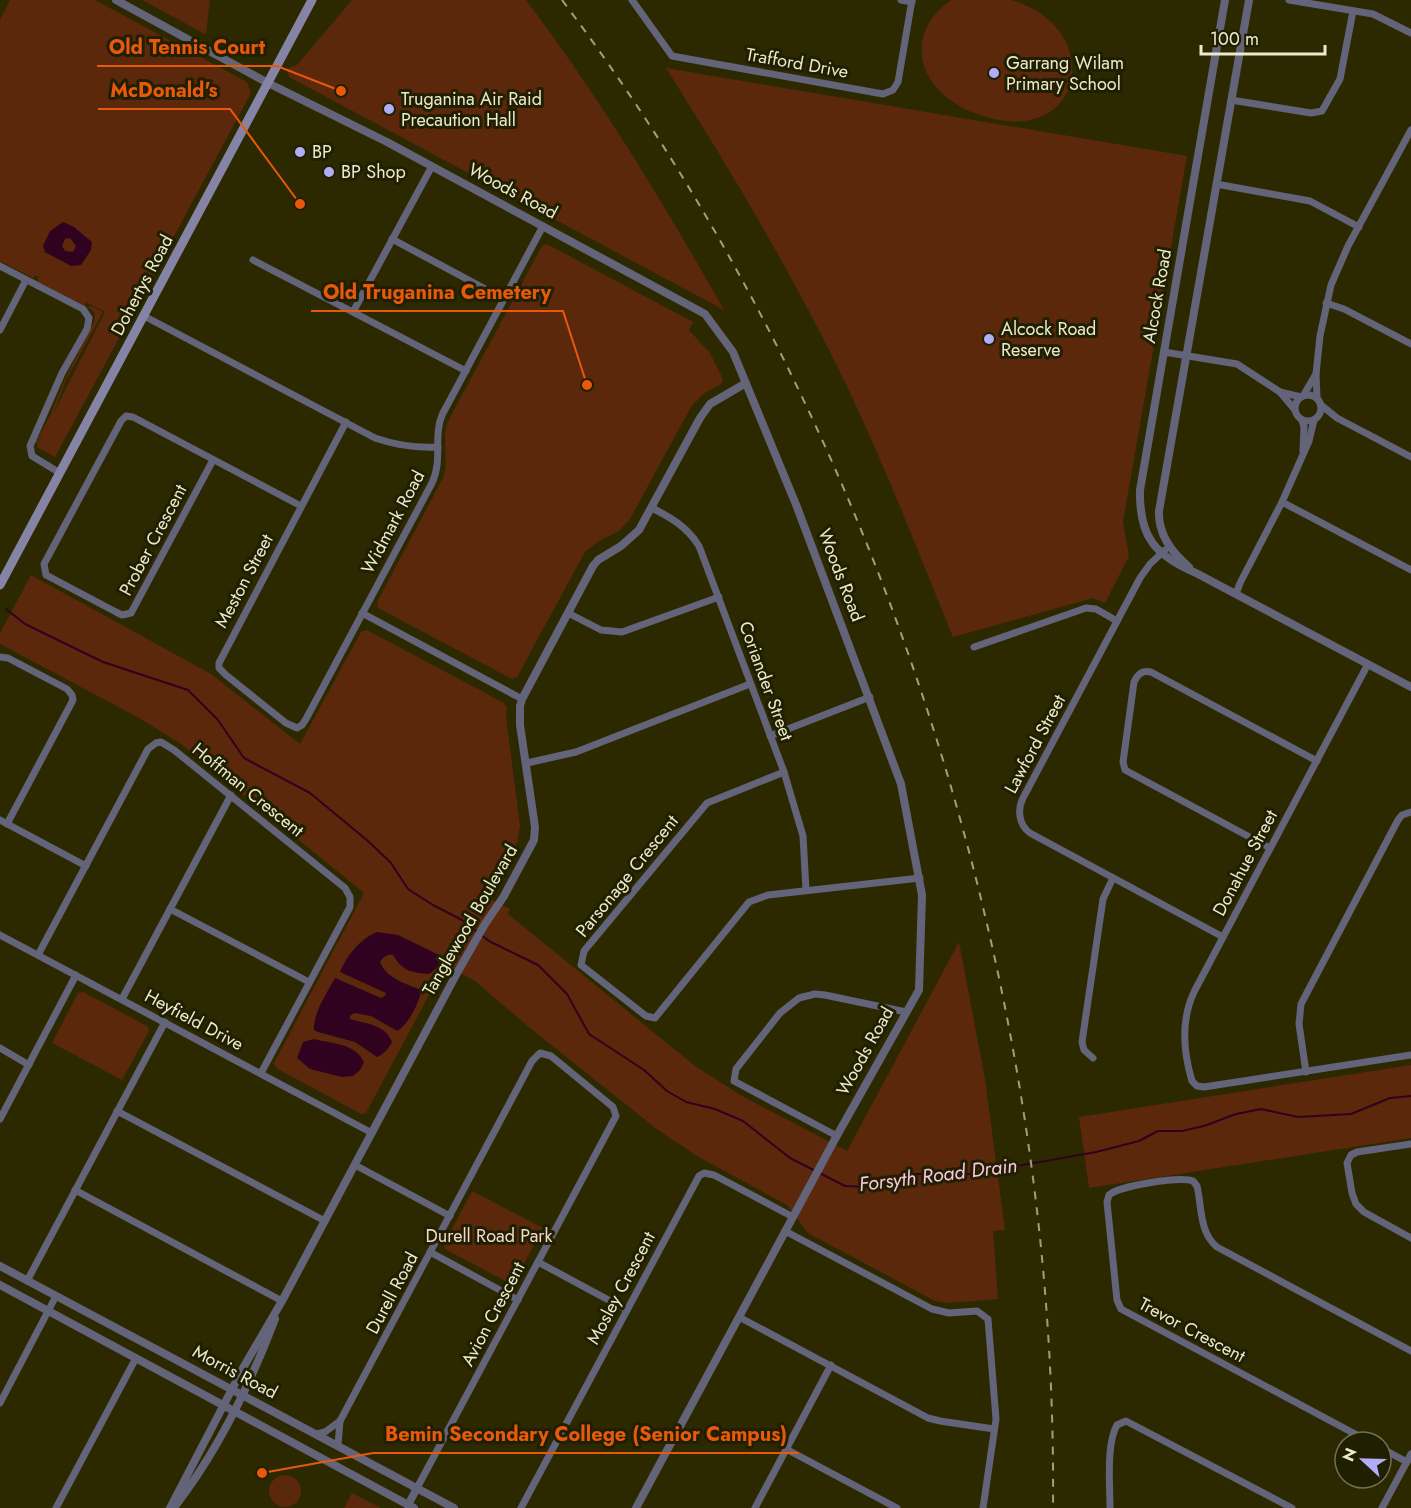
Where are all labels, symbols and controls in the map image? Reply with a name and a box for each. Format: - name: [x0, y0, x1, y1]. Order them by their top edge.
- scale bar: [1201, 18, 1326, 56]
- text: 100 m: [1210, 26, 1259, 52]
- callout: Old Tennis Court: [97, 28, 277, 66]
- text: Old Tennis Court: [109, 33, 266, 62]
- street label: Trafford Drive: [744, 41, 850, 85]
- place label: Garrang Wilam Primary School: [1006, 50, 1124, 97]
- marker: Garrang Wilam Primary School: [987, 66, 1001, 80]
- callout: McDonald's: [98, 71, 230, 109]
- text: McDonald's: [110, 76, 218, 105]
- place label: Truganina Air Raid Precaution Hall: [401, 86, 542, 133]
- marker: Truganina Air Raid Precaution Hall: [382, 102, 396, 116]
- place label: BP: [312, 139, 332, 165]
- marker: BP: [293, 145, 307, 159]
- street label: Woods Road: [464, 157, 562, 225]
- place label: BP Shop: [341, 159, 406, 185]
- marker: BP Shop: [322, 165, 336, 179]
- street label: Dohertys Road: [105, 230, 179, 340]
- street label: Alcock Road: [1136, 247, 1178, 345]
- callout: Old Truganina Cemetery: [311, 273, 563, 311]
- text: Old Truganina Cemetery: [323, 278, 552, 307]
- place label: Alcock Road Reserve: [1001, 316, 1096, 363]
- marker: Alcock Road Reserve: [982, 332, 996, 346]
- street label: Widmark Road: [355, 466, 431, 578]
- street label: Prober Crescent: [113, 479, 194, 600]
- street label: Woods Road: [811, 525, 871, 625]
- street label: Meston Street: [208, 529, 280, 633]
- street label: Coriander Street: [732, 618, 800, 745]
- street label: Lawford Street: [998, 689, 1072, 798]
- street label: Hoffman Crescent: [187, 737, 310, 844]
- street label: Donahue Street: [1206, 805, 1284, 921]
- street label: Parsonage Crescent: [569, 809, 685, 943]
- street label: Tanglewood Boulevard: [416, 840, 524, 1000]
- street label: Heyfield Drive: [140, 983, 248, 1057]
- street label: Woods Road: [830, 1002, 900, 1100]
- water label: Forsyth Road Drain: [857, 1151, 1019, 1199]
- park label: Durell Road Park: [426, 1223, 552, 1249]
- street label: Mosley Crescent: [580, 1226, 662, 1349]
- street label: Durell Road: [360, 1247, 424, 1339]
- street label: Avion Crescent: [455, 1257, 532, 1371]
- street label: Trevor Crescent: [1134, 1291, 1250, 1369]
- street label: Morris Road: [188, 1339, 282, 1405]
- callout: Bemin Secondary College (Senior Campus): [373, 1415, 799, 1453]
- text: Bemin Secondary College (Senior Campus): [385, 1420, 787, 1449]
- north arrow: [1333, 1430, 1393, 1490]
- text: N: [1337, 1444, 1363, 1465]

